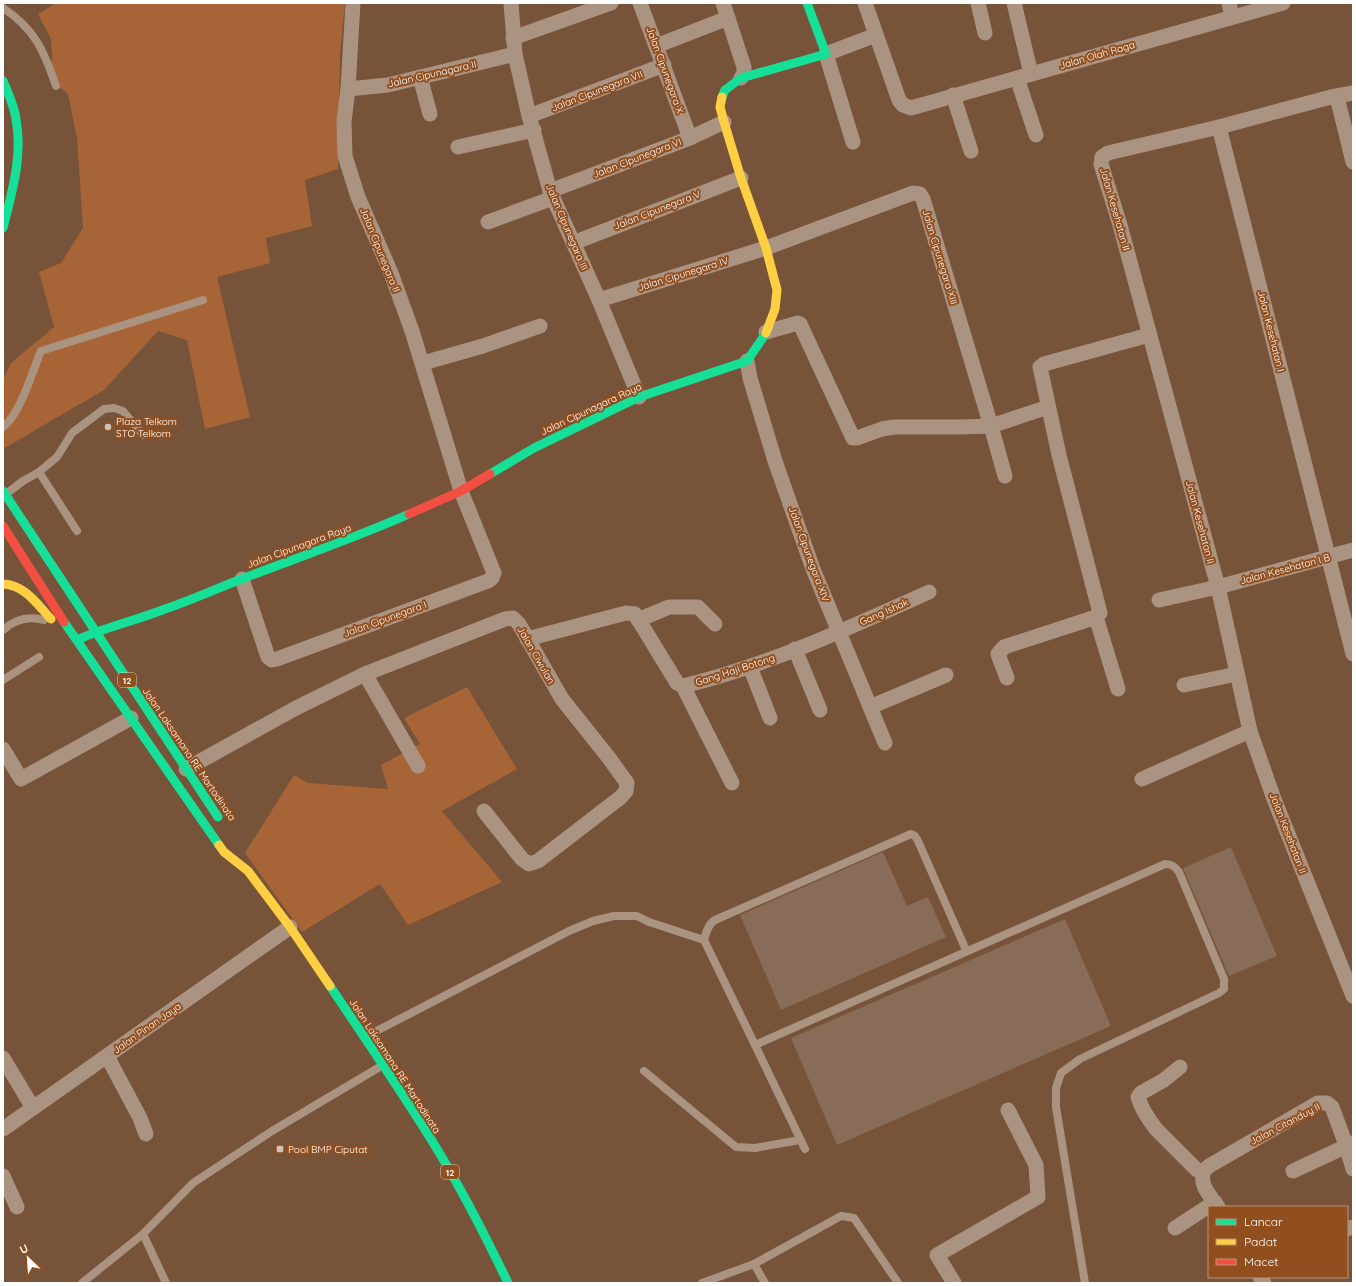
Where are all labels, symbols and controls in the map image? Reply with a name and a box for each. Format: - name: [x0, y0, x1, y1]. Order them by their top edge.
- street label: Jalan Cipunegara X: [643, 25, 687, 115]
- street label: Jalan Olah Raga: [1058, 38, 1136, 72]
- street label: Jalan Cipunagara II: [386, 57, 478, 91]
- street label: Jalan Cipunegara VII: [549, 68, 645, 114]
- street label: Jalan Cipunegara VI: [591, 135, 683, 181]
- street label: Jalan Kesehatan II: [1097, 166, 1133, 252]
- street label: Jalan Cipunegara III: [543, 182, 591, 272]
- street label: Jalan Cipunegara V: [612, 187, 703, 233]
- street label: Jalan Cipunegara II: [357, 206, 403, 294]
- street label: Jalan Cipunegara XIII: [919, 208, 961, 306]
- street label: Jalan Cipunegara IV: [636, 254, 730, 294]
- street label: Jalan Kesehatan I: [1255, 289, 1287, 373]
- street label: Jalan Cipunagara Raya: [538, 380, 644, 438]
- place label: Plaza Telkom STO Telkom: [116, 415, 177, 440]
- marker: Plaza Telkom STO Telkom: [103, 422, 113, 432]
- street label: Jalan Kesehatan II: [1183, 479, 1217, 565]
- street label: Jalan Cipunegara XIV: [786, 505, 832, 604]
- street label: Jalan Cipunagara Raya: [245, 521, 353, 571]
- street label: Jalan Kesehatan I B: [1239, 551, 1332, 587]
- street label: Gang Ishak: [858, 595, 910, 629]
- street label: Jalan Cipunegara I: [342, 598, 428, 640]
- street label: Jalan Ciwulan: [514, 624, 558, 686]
- street label: Gang Haji Botong: [694, 651, 776, 689]
- road number: 12: [118, 673, 136, 687]
- street label: Jalan Laksamana RE Martadinata: [139, 685, 239, 823]
- street label: Jalan Kesehatan II: [1267, 791, 1309, 875]
- street label: Jalan Laksamana RE Martadinata: [346, 996, 444, 1136]
- street label: Jalan Pinan Jaya: [110, 1000, 184, 1056]
- street label: Jalan Citanduy II: [1248, 1100, 1322, 1148]
- place label: Pool BMP Ciputat: [288, 1143, 368, 1156]
- marker: Pool BMP Ciputat: [275, 1144, 285, 1154]
- road number: 12: [441, 1165, 459, 1179]
- legend: [1208, 1206, 1348, 1278]
- text: Lancar: [1244, 1214, 1283, 1229]
- text: Padat: [1244, 1234, 1277, 1249]
- north arrow: [8, 1238, 48, 1278]
- text: U: [17, 1241, 30, 1257]
- text: Macet: [1244, 1254, 1278, 1269]

